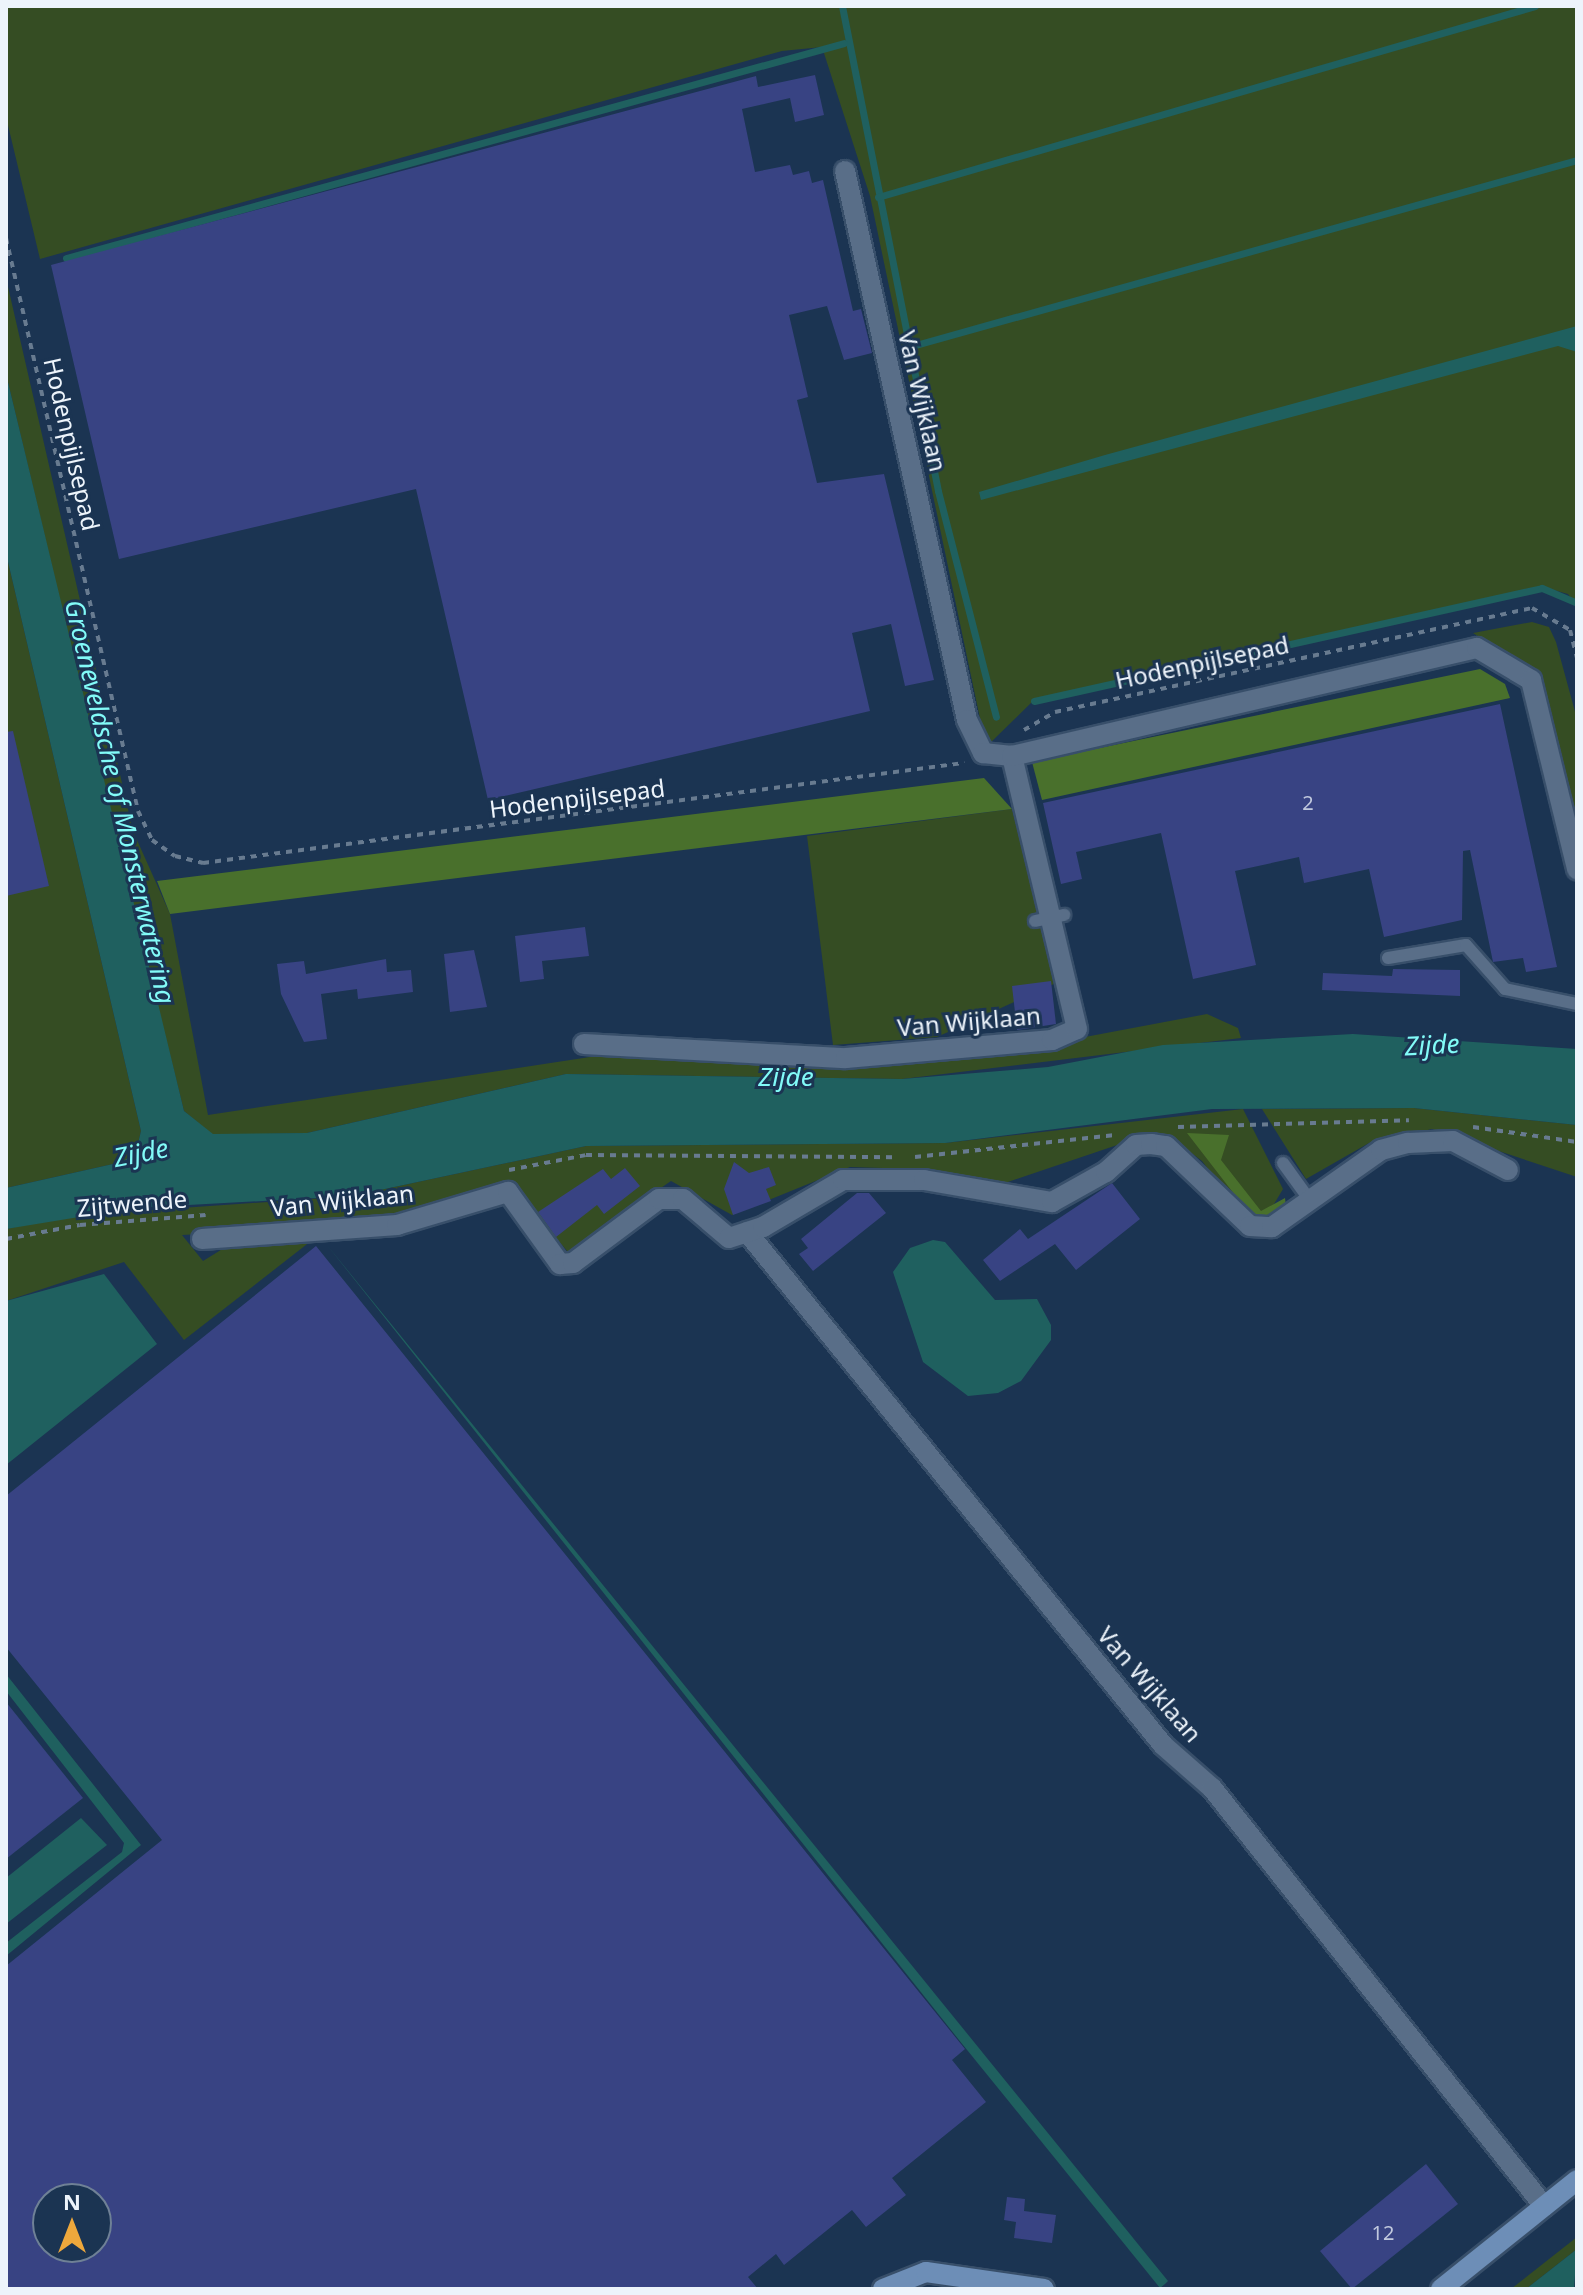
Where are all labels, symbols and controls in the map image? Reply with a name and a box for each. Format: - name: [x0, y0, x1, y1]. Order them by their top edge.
- street label: Van Wijklaan: [893, 328, 953, 474]
- street label: Hodenpijlsepad: [38, 355, 106, 533]
- water label: Groeneveldsche of Monsterwatering: [58, 597, 182, 1007]
- street label: Hodenpijlsepad: [1113, 630, 1291, 694]
- street label: Hodenpijlsepad: [488, 773, 666, 823]
- house number: 2: [1302, 790, 1314, 814]
- street label: Van Wijklaan: [896, 1000, 1042, 1042]
- water label: Zijde: [1404, 1028, 1460, 1062]
- water label: Zijde: [758, 1061, 814, 1093]
- water label: Zijde: [111, 1132, 171, 1174]
- street label: Van Wijklaan: [269, 1178, 415, 1222]
- street label: Zijtwende: [76, 1184, 188, 1222]
- street label: Van Wijklaan: [1092, 1620, 1208, 1748]
- north arrow: [32, 2183, 112, 2263]
- text: N: [63, 2186, 81, 2216]
- house number: 12: [1372, 2220, 1394, 2244]

